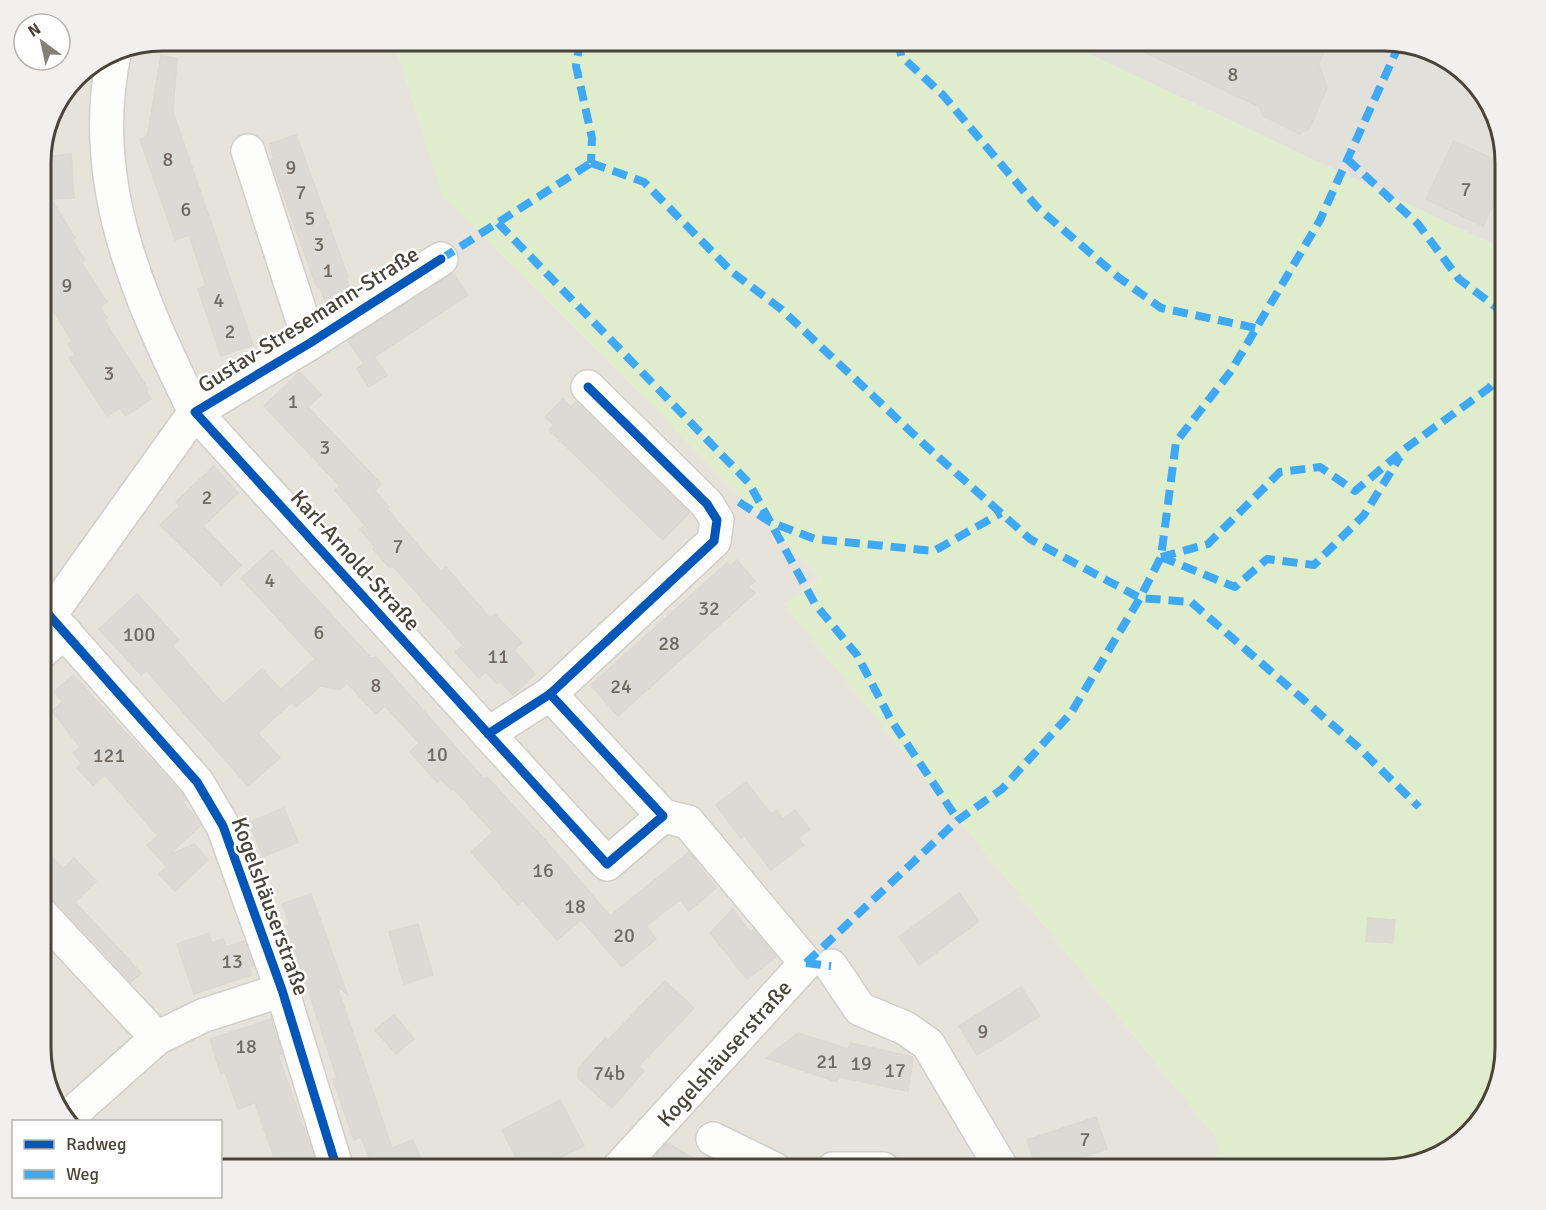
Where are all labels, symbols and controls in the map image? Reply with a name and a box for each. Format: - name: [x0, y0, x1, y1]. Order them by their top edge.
- north arrow: [12, 12, 72, 72]
- text: N: [24, 19, 44, 42]
- house number: 8: [1228, 62, 1238, 87]
- house number: 8: [163, 147, 173, 172]
- house number: 9: [286, 155, 296, 180]
- house number: 7: [1461, 177, 1471, 202]
- house number: 7: [296, 180, 306, 205]
- house number: 6: [181, 197, 191, 222]
- house number: 5: [305, 206, 315, 231]
- house number: 3: [314, 232, 324, 257]
- street label: Gustav-Stresemann-Straße: [193, 240, 424, 399]
- house number: 1: [323, 258, 333, 283]
- house number: 9: [62, 273, 72, 298]
- house number: 4: [214, 288, 225, 313]
- house number: 2: [225, 319, 235, 344]
- house number: 3: [104, 361, 114, 386]
- house number: 1: [288, 389, 298, 414]
- house number: 3: [320, 435, 330, 460]
- street label: Karl-Arnold-Straße: [285, 484, 426, 637]
- house number: 2: [202, 485, 212, 510]
- house number: 7: [393, 534, 403, 559]
- house number: 4: [265, 568, 276, 593]
- house number: 32: [698, 596, 720, 621]
- house number: 6: [314, 620, 324, 645]
- house number: 100: [123, 622, 155, 647]
- house number: 28: [658, 631, 680, 656]
- house number: 11: [487, 644, 509, 669]
- house number: 8: [371, 673, 381, 698]
- house number: 24: [610, 674, 632, 699]
- house number: 10: [426, 742, 448, 767]
- house number: 121: [93, 743, 125, 768]
- street label: Kogelshäuserstraße: [226, 813, 315, 999]
- house number: 16: [532, 858, 554, 883]
- house number: 18: [564, 894, 586, 919]
- house number: 20: [613, 923, 635, 948]
- house number: 13: [221, 949, 243, 974]
- street label: Kogelshäuserstraße: [651, 974, 797, 1132]
- house number: 9: [978, 1019, 988, 1044]
- house number: 18: [235, 1034, 257, 1059]
- house number: 21: [816, 1049, 838, 1074]
- house number: 19: [850, 1051, 872, 1076]
- house number: 17: [884, 1058, 906, 1083]
- house number: 74b: [593, 1061, 625, 1086]
- legend: [12, 1120, 222, 1198]
- house number: 7: [1080, 1127, 1090, 1152]
- text: Radweg: [66, 1133, 127, 1155]
- text: Weg: [66, 1163, 99, 1185]

